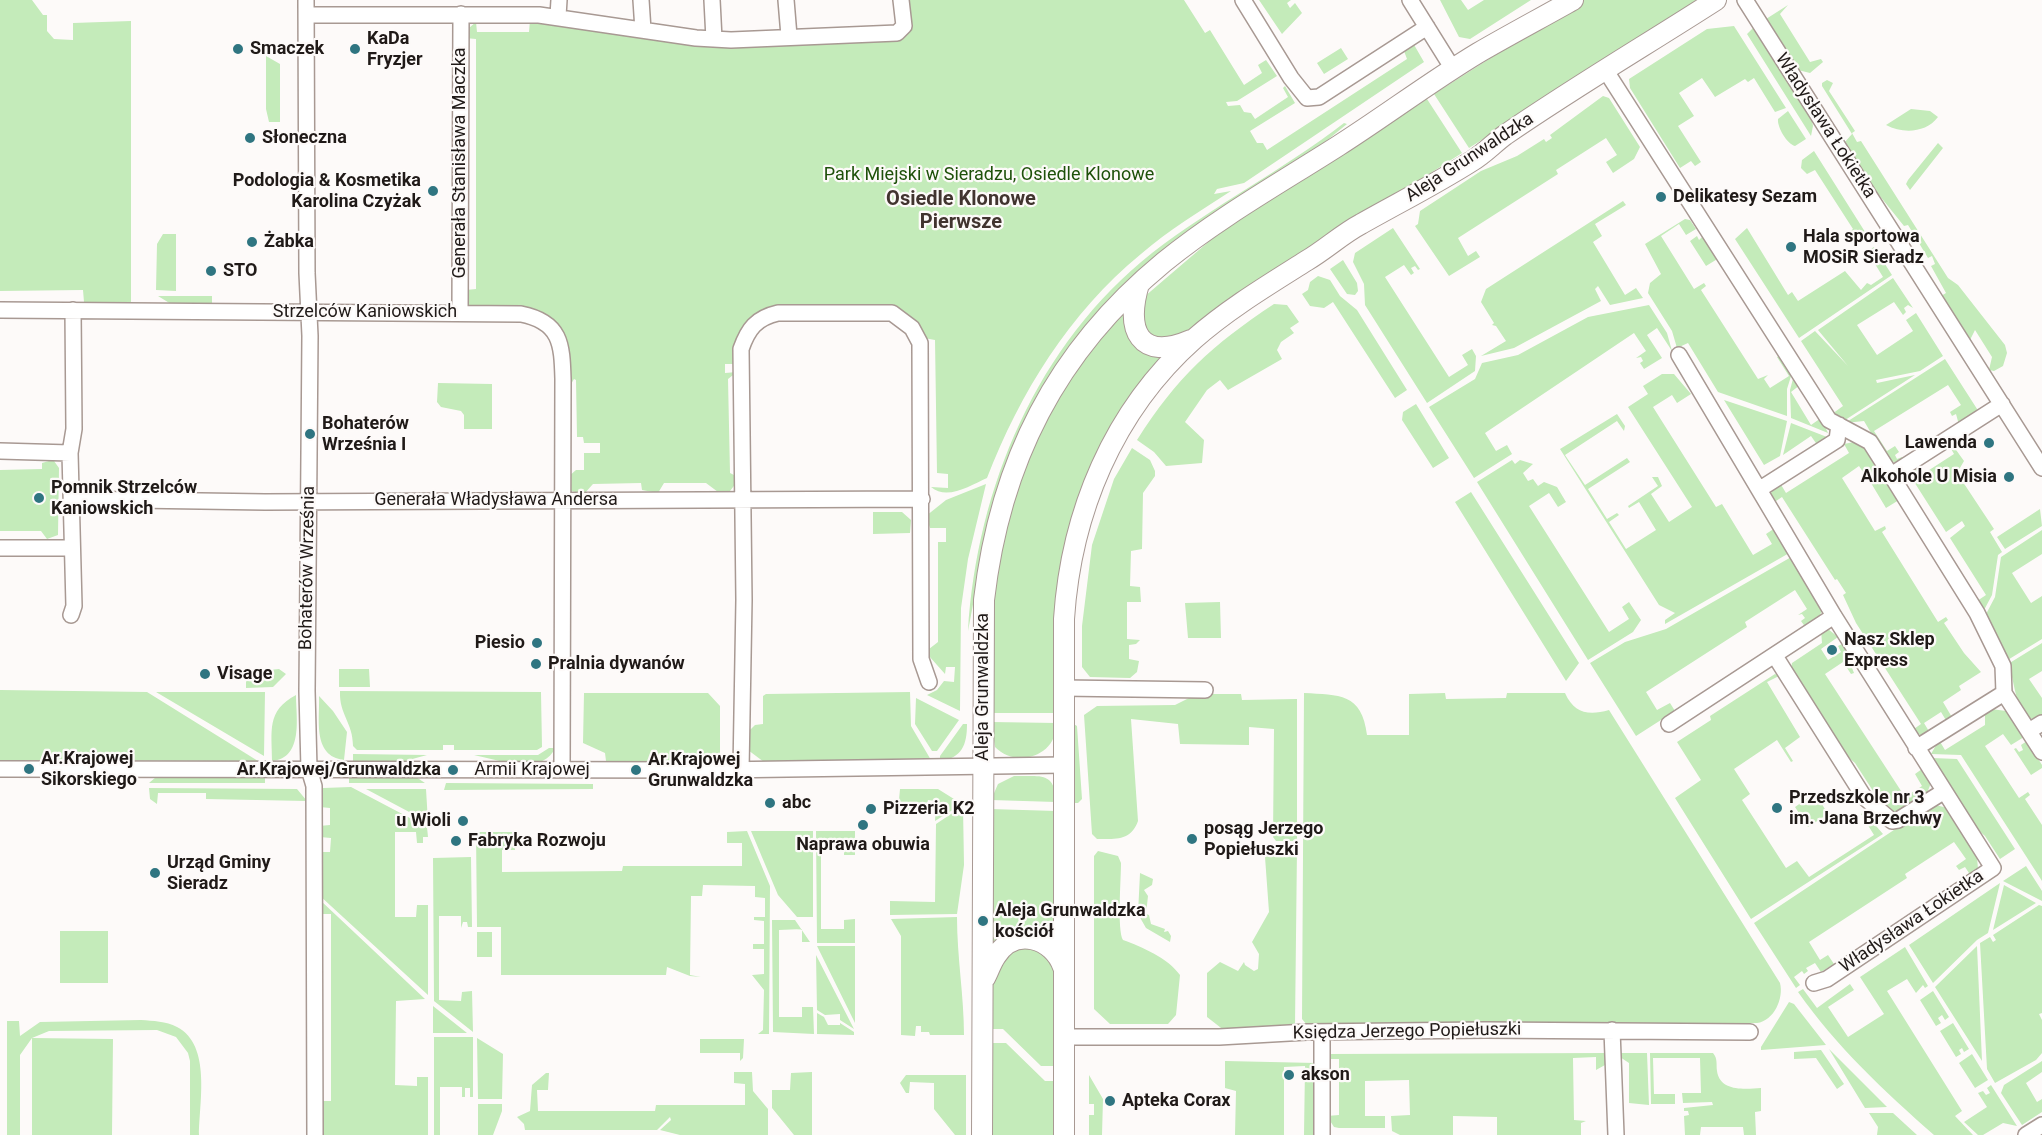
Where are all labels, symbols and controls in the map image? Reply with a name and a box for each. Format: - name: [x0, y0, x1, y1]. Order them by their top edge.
- place label: KaDa Fryzjer: [367, 28, 423, 70]
- place label: Smaczek: [250, 38, 324, 60]
- marker: Smaczek: [231, 42, 245, 56]
- marker: KaDa Fryzjer: [348, 42, 362, 56]
- street label: Generała Stanisława Maczka: [449, 47, 471, 279]
- street label: Władysława Łokietka: [1770, 49, 1880, 203]
- street label: Aleja Grunwaldzka: [1402, 109, 1538, 207]
- place label: Słoneczna: [262, 127, 347, 149]
- marker: Słoneczna: [243, 131, 257, 145]
- park label: Park Miejski w Sieradzu, Osiedle Klonowe: [824, 164, 1154, 186]
- place label: Podologia & Kosmetika Karolina Czyżak: [233, 170, 421, 213]
- marker: Podologia & Kosmetika Karolina Czyżak: [426, 184, 440, 198]
- place label: Delikatesy Sezam: [1673, 186, 1817, 208]
- district label: Osiedle Klonowe Pierwsze: [886, 188, 1036, 235]
- marker: Delikatesy Sezam: [1654, 190, 1668, 204]
- place label: Hala sportowa MOSiR Sieradz: [1803, 226, 1924, 268]
- place label: Żabka: [264, 231, 314, 253]
- marker: Żabka: [245, 235, 259, 249]
- marker: Hala sportowa MOSiR Sieradz: [1784, 240, 1798, 254]
- place label: STO: [223, 260, 257, 282]
- marker: STO: [204, 264, 218, 278]
- street label: Strzelców Kaniowskich: [273, 301, 457, 323]
- place label: Bohaterów Września I: [322, 413, 409, 456]
- marker: Bohaterów Września I: [303, 427, 317, 441]
- place label: Lawenda: [1905, 432, 1977, 454]
- marker: Lawenda: [1982, 436, 1996, 450]
- place label: Alkohole U Misia: [1861, 466, 1997, 488]
- marker: Alkohole U Misia: [2002, 470, 2016, 484]
- place label: Pomnik Strzelców Kaniowskich: [51, 477, 197, 520]
- street label: Bohaterów Września: [296, 486, 320, 650]
- street label: Generała Władysława Andersa: [374, 489, 618, 511]
- marker: Pomnik Strzelców Kaniowskich: [32, 491, 46, 505]
- street label: Aleja Grunwaldzka: [972, 613, 994, 761]
- place label: Nasz Sklep Express: [1844, 629, 1935, 672]
- place label: Piesio: [475, 632, 525, 654]
- marker: Piesio: [530, 636, 544, 650]
- marker: Nasz Sklep Express: [1825, 643, 1839, 657]
- place label: Pralnia dywanów: [548, 653, 685, 675]
- marker: Pralnia dywanów: [529, 657, 543, 671]
- place label: Visage: [217, 663, 272, 685]
- marker: Visage: [198, 667, 212, 681]
- place label: Ar.Krajowej Sikorskiego: [41, 748, 137, 790]
- place label: Ar.Krajowej Grunwaldzka: [648, 749, 753, 792]
- place label: Ar.Krajowej/Grunwaldzka: [237, 759, 441, 781]
- street label: Armii Krajowej: [474, 759, 590, 781]
- marker: Ar.Krajowej Sikorskiego: [22, 762, 36, 776]
- marker: Ar.Krajowej/Grunwaldzka: [446, 763, 460, 777]
- marker: Ar.Krajowej Grunwaldzka: [629, 763, 643, 777]
- place label: Przedszkole nr 3 im. Jana Brzechwy: [1789, 787, 1941, 830]
- place label: abc: [782, 792, 811, 814]
- marker: abc: [763, 796, 777, 810]
- place label: Pizzeria K2: [883, 798, 974, 820]
- marker: Przedszkole nr 3 im. Jana Brzechwy: [1770, 801, 1784, 815]
- marker: Pizzeria K2: [864, 802, 878, 816]
- place label: u Wioli: [396, 810, 451, 832]
- marker: u Wioli: [456, 814, 470, 828]
- marker: Naprawa obuwia: [856, 818, 870, 832]
- place label: posąg Jerzego Popiełuszki: [1204, 818, 1323, 860]
- place label: Fabryka Rozwoju: [468, 830, 606, 852]
- marker: posąg Jerzego Popiełuszki: [1185, 832, 1199, 846]
- marker: Fabryka Rozwoju: [449, 834, 463, 848]
- place label: Naprawa obuwia: [796, 834, 930, 856]
- place label: Urząd Gminy Sieradz: [167, 852, 271, 894]
- marker: Urząd Gminy Sieradz: [148, 866, 162, 880]
- street label: Władysława Łokietka: [1836, 866, 1988, 978]
- place label: Aleja Grunwaldzka kościół: [995, 900, 1146, 942]
- marker: Aleja Grunwaldzka kościół: [976, 914, 990, 928]
- street label: Księdza Jerzego Popiełuszki: [1293, 1019, 1521, 1045]
- place label: akson: [1301, 1064, 1350, 1086]
- marker: akson: [1282, 1068, 1296, 1082]
- place label: Apteka Corax: [1122, 1090, 1230, 1112]
- marker: Apteka Corax: [1103, 1094, 1117, 1108]

